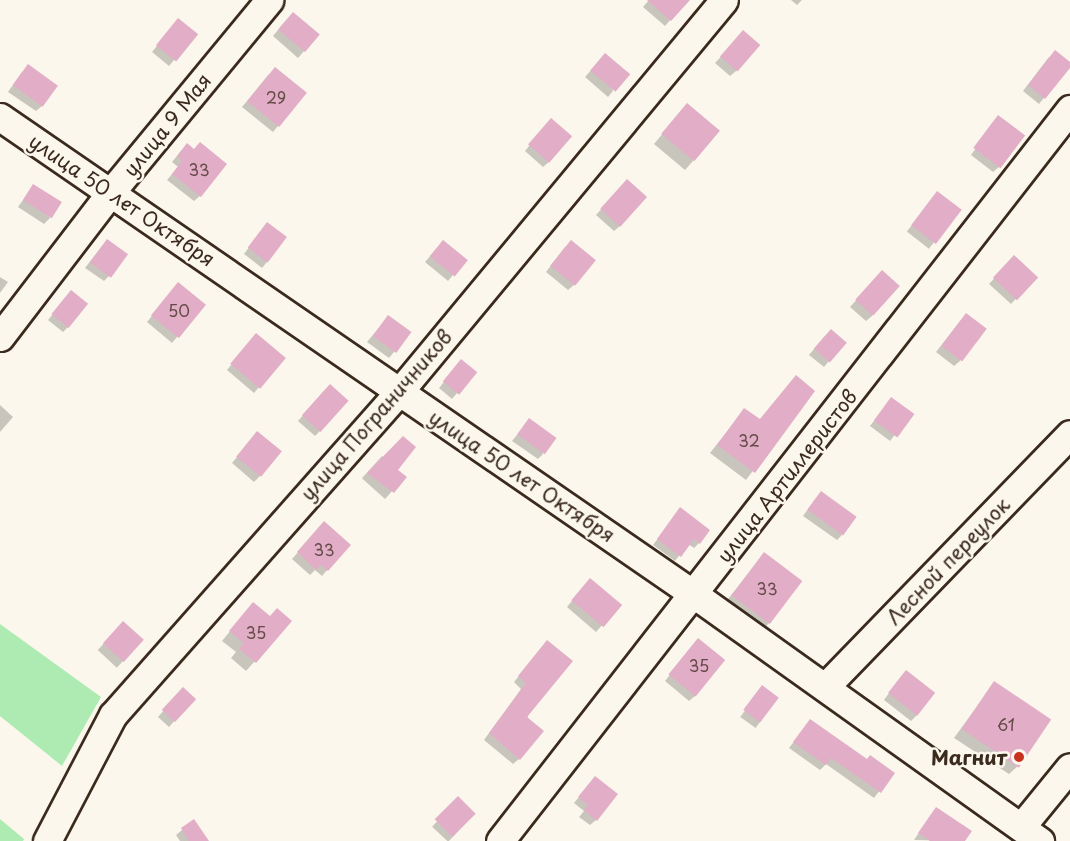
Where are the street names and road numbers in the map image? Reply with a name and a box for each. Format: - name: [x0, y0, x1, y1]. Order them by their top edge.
- street label: улица 9 Мая: [118, 68, 216, 182]
- street label: улица 50 лет Октября: [24, 128, 220, 272]
- street label: улица Пограничников: [295, 324, 457, 506]
- street label: улица Артиллеристов: [712, 384, 862, 568]
- street label: улица 50 лет Октября: [424, 404, 620, 548]
- street label: Лесной переулок: [881, 493, 1015, 629]

